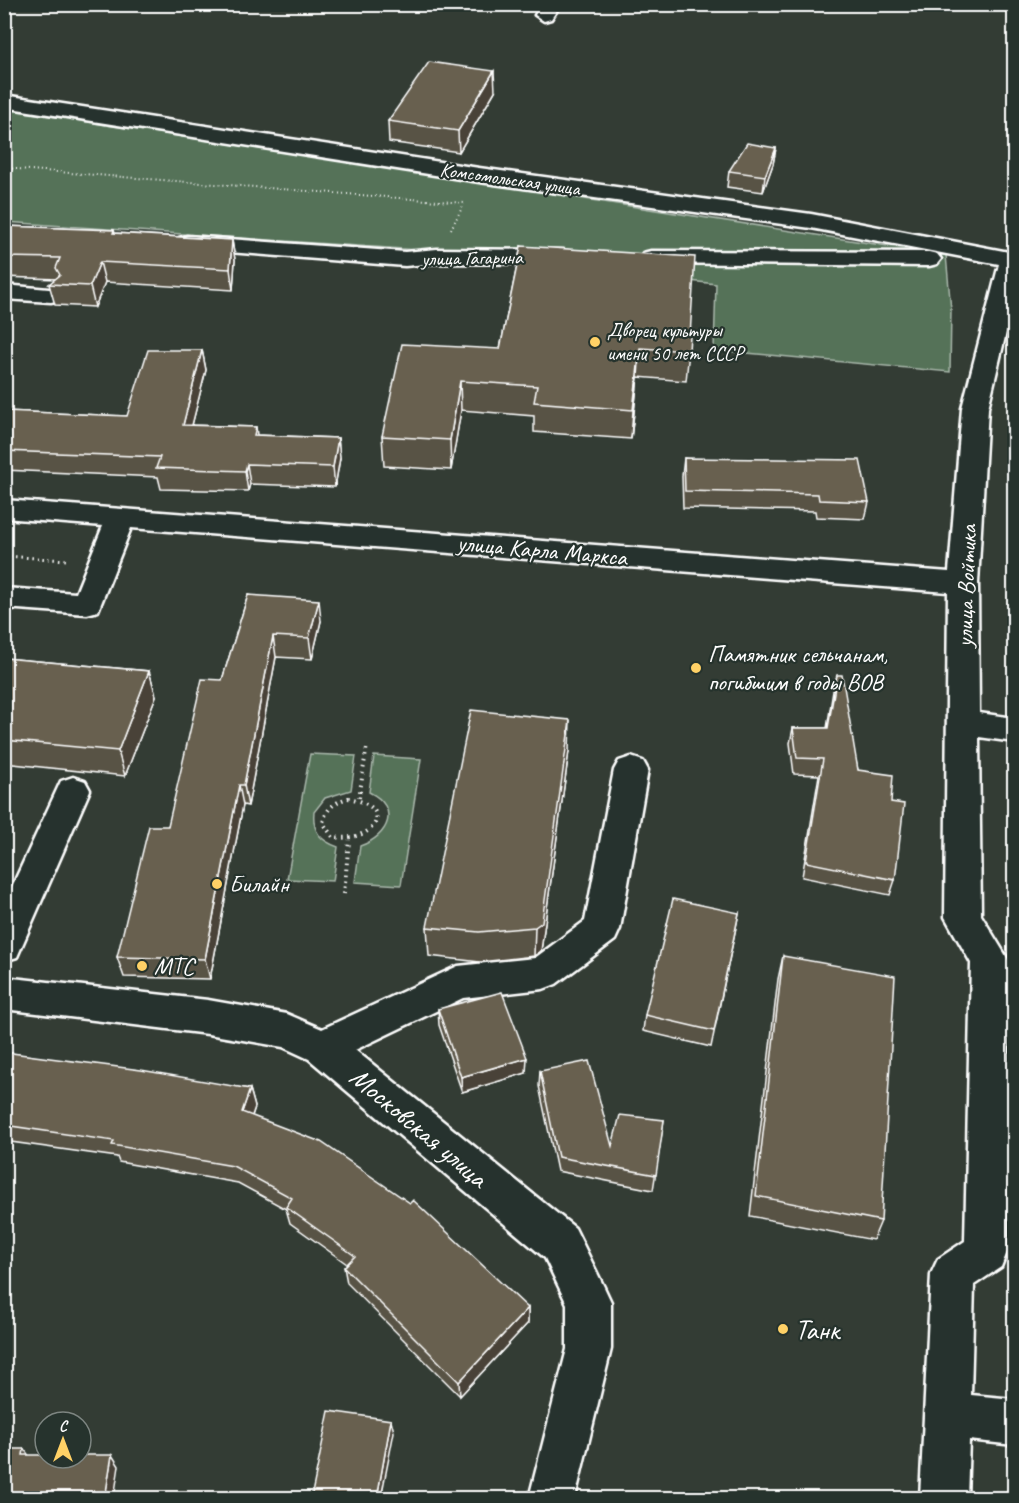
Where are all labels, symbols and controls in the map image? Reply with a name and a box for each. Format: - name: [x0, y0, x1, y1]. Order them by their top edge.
- street label: Комсомольская улица: [438, 157, 583, 201]
- street label: улица Гагарина: [420, 245, 524, 271]
- place label: Дворец культуры имени 50 лет СССР: [607, 318, 746, 366]
- marker: Дворец культуры имени 50 лет СССР: [588, 335, 602, 349]
- street label: улица Войтика: [949, 523, 983, 650]
- street label: улица Карла Маркса: [454, 527, 630, 572]
- place label: Памятник сельчанам, погибшим в годы ВОВ: [708, 639, 888, 697]
- marker: Памятник сельчанам, погибшим в годы ВОВ: [689, 661, 703, 675]
- place label: Билайн: [229, 869, 291, 899]
- marker: Билайн: [210, 877, 224, 891]
- place label: МТС: [154, 951, 196, 981]
- marker: МТС: [135, 959, 149, 973]
- street label: Московская улица: [343, 1059, 497, 1196]
- place label: Танк: [795, 1312, 842, 1347]
- marker: Танк: [776, 1322, 790, 1336]
- north arrow: [33, 1410, 93, 1470]
- text: С: [59, 1416, 69, 1436]

